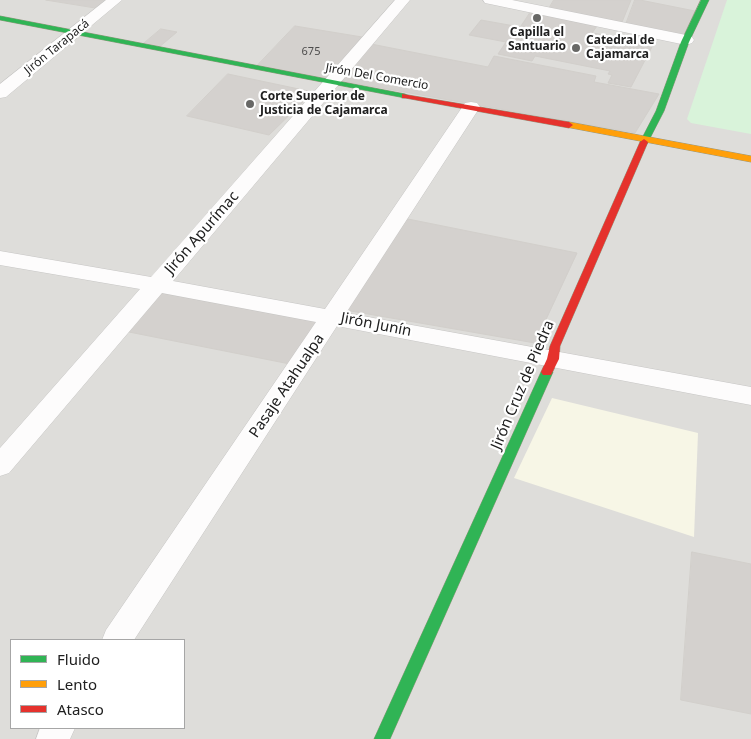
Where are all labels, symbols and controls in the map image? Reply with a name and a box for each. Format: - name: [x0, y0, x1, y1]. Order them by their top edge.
- marker: Capilla el Santuario: [531, 12, 543, 24]
- street label: Jirón Tarapacá: [22, 16, 92, 78]
- place label: Capilla el Santuario: [508, 26, 566, 54]
- place label: Catedral de Cajamarca: [586, 34, 655, 62]
- marker: Catedral de Cajamarca: [570, 42, 582, 54]
- house number: 675: [302, 45, 320, 59]
- street label: Jirón Del Comercio: [324, 61, 430, 93]
- place label: Corte Superior de Justicia de Cajamarca: [260, 90, 388, 118]
- marker: Corte Superior de Justicia de Cajamarca: [244, 98, 256, 110]
- street label: Jirón Apurímac: [161, 188, 243, 278]
- street label: Jirón Junín: [339, 309, 413, 341]
- street label: Jirón Cruz de Piedra: [488, 318, 558, 452]
- street label: Pasaje Atahualpa: [246, 331, 328, 441]
- legend: [10, 639, 185, 729]
- text: Fluido: [57, 649, 100, 669]
- text: Lento: [57, 674, 97, 694]
- text: Atasco: [57, 699, 104, 719]

